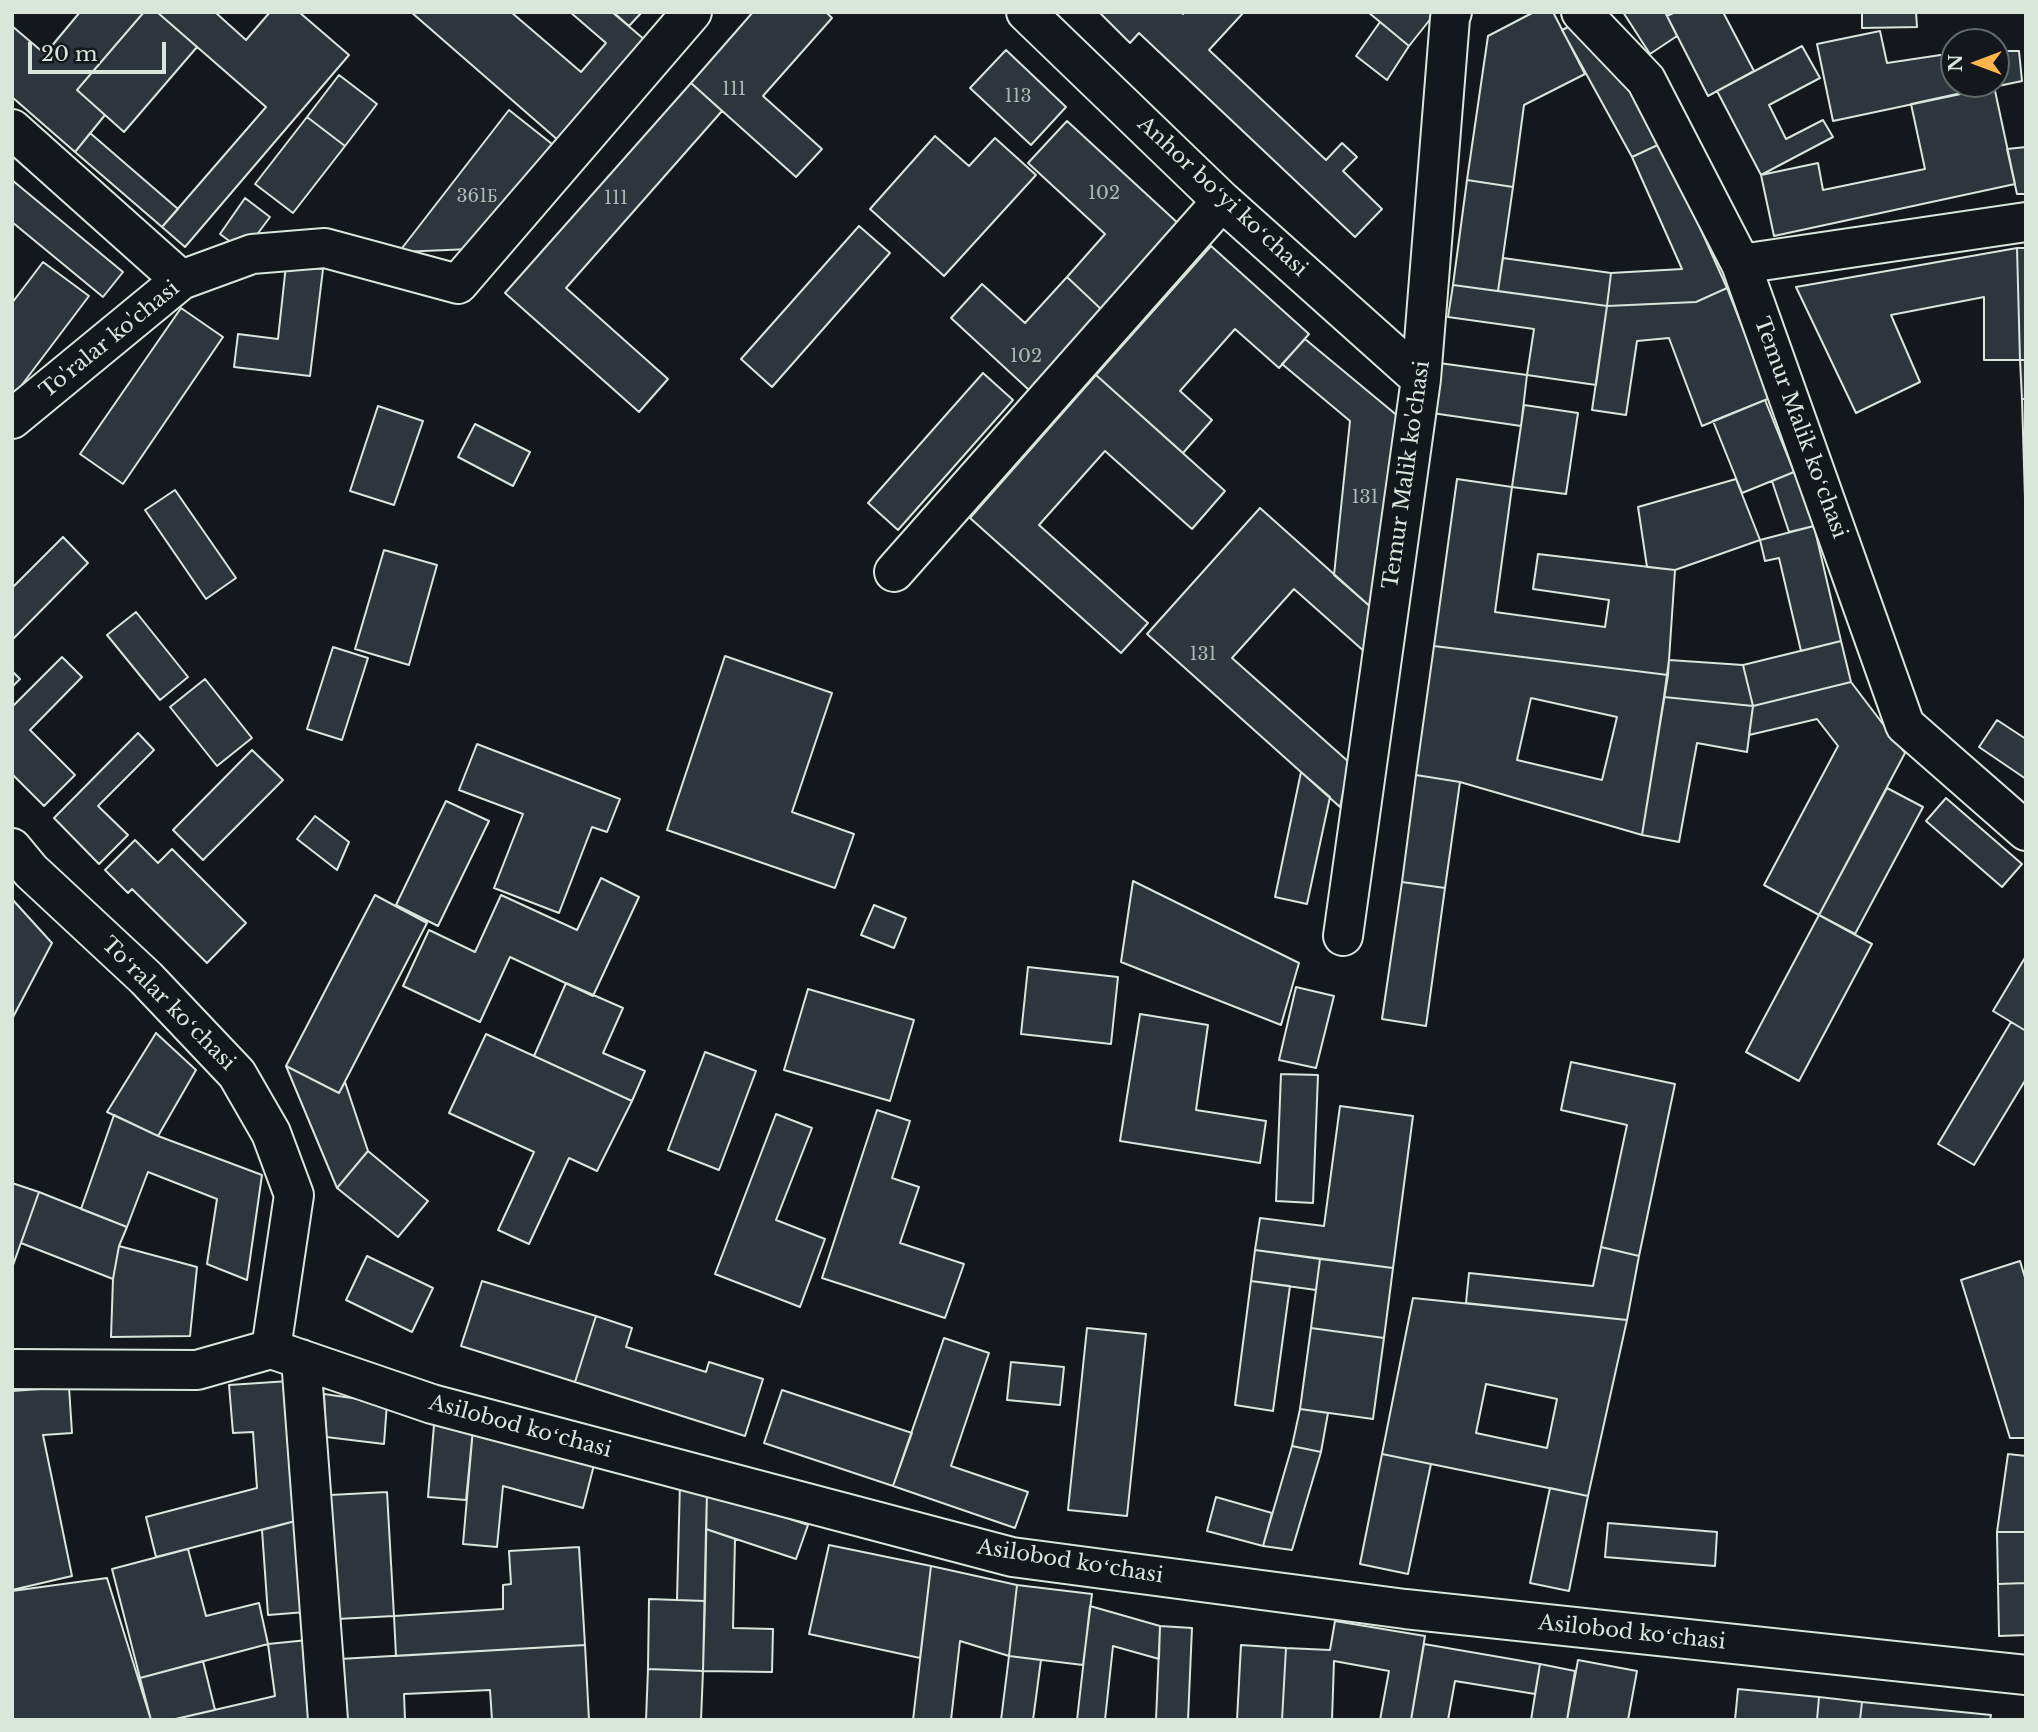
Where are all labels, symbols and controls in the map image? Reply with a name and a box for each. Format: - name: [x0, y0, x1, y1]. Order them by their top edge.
- scale bar: [32, 28, 170, 72]
- north arrow: [1940, 28, 2010, 98]
- text: 20 m: [41, 41, 98, 67]
- text: N: [1944, 54, 1967, 72]
- house number: 111: [722, 79, 746, 101]
- house number: 113: [1004, 86, 1032, 108]
- street label: Anhor boʻyi koʻchasi: [1132, 112, 1312, 282]
- house number: 102: [1088, 183, 1120, 205]
- house number: 361Б: [456, 186, 498, 208]
- house number: 111: [604, 188, 628, 210]
- street label: To'ralar ko'chasi: [35, 276, 185, 404]
- street label: Temur Malik koʻchasi: [1748, 314, 1852, 542]
- house number: 102: [1010, 346, 1042, 368]
- street label: Temur Malik ko'chasi: [1378, 359, 1436, 591]
- house number: 131: [1351, 487, 1379, 509]
- house number: 131: [1189, 644, 1217, 666]
- street label: Toʻralar koʻchasi: [96, 932, 240, 1076]
- street label: Asilobod koʻchasi: [426, 1390, 614, 1464]
- street label: Asilobod koʻchasi: [975, 1535, 1165, 1589]
- street label: Asilobod koʻchasi: [1537, 1611, 1727, 1655]

